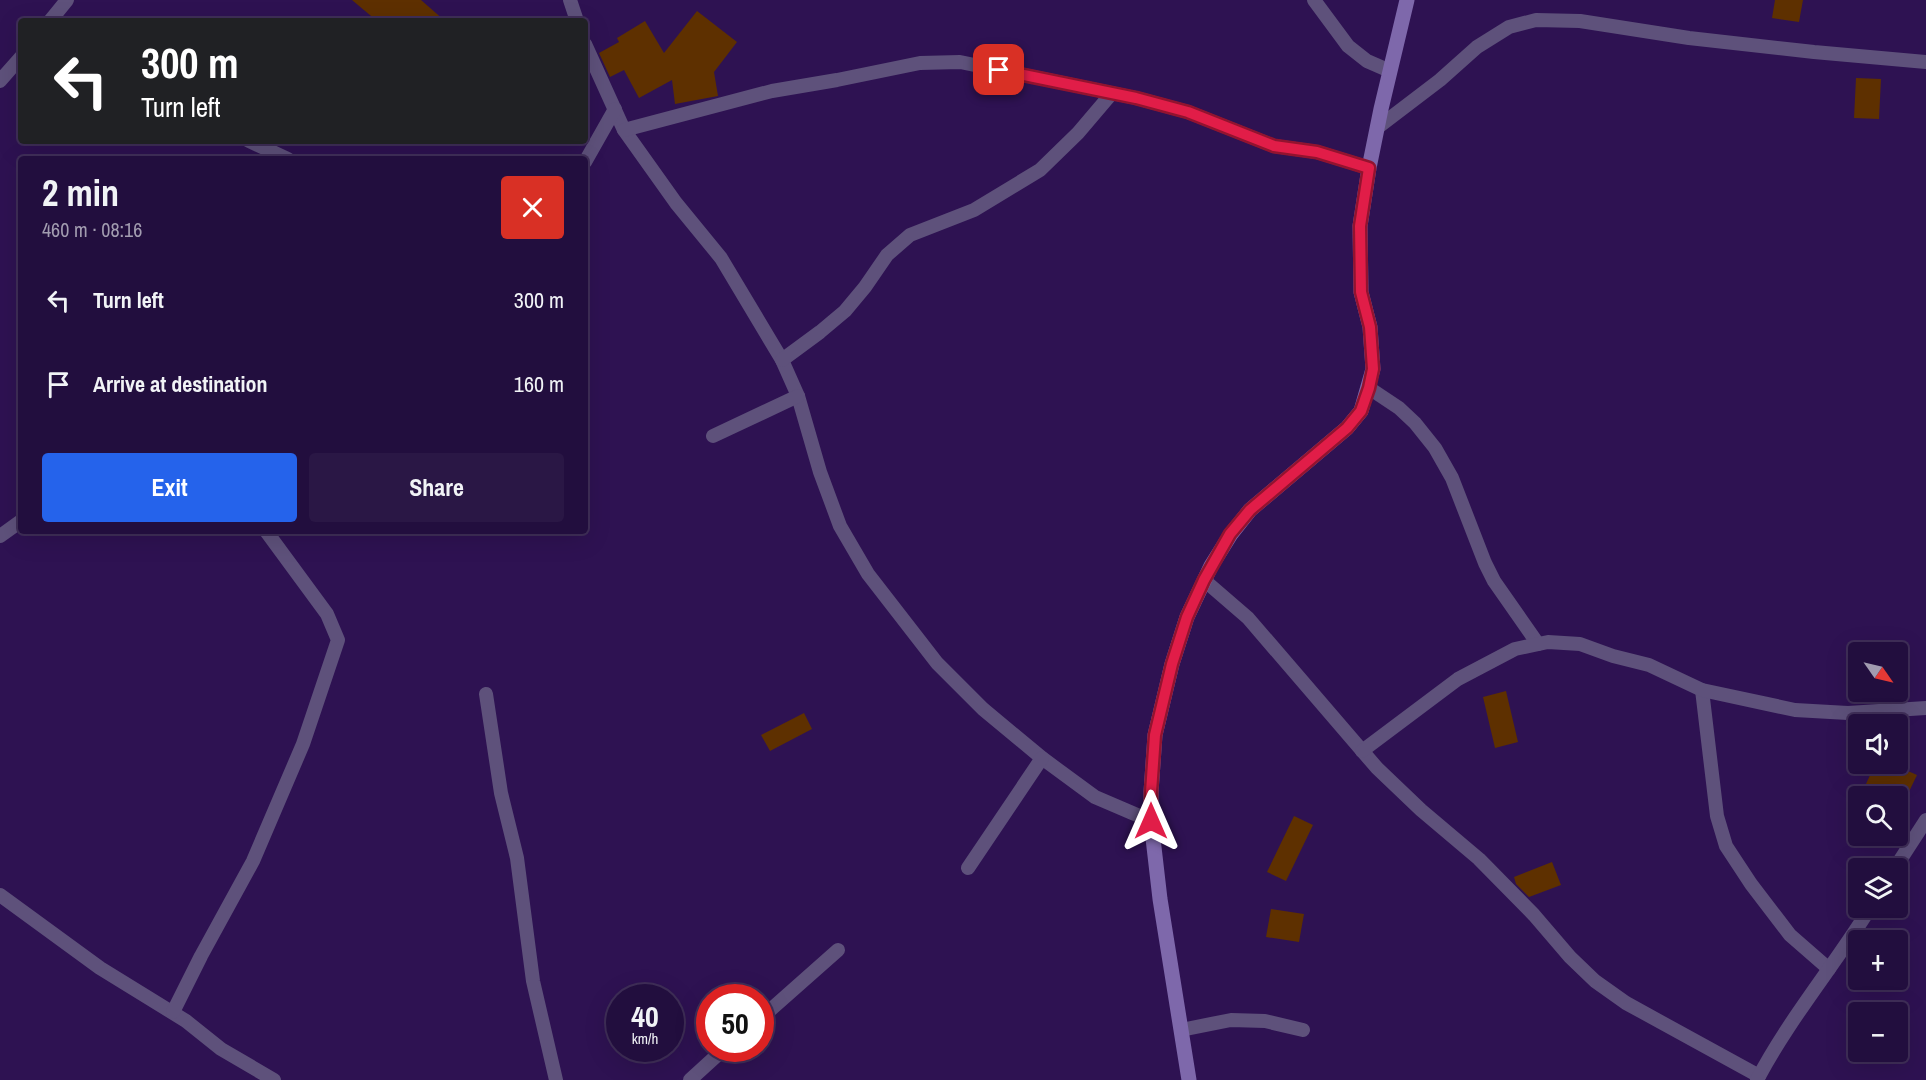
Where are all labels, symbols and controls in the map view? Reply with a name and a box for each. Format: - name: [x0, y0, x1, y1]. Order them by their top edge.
- text: 300 m: [141, 35, 239, 91]
- icon: left: [42, 42, 120, 120]
- pin: [973, 44, 1024, 95]
- icon: arrive: [982, 53, 1015, 86]
- text: Turn left: [141, 89, 220, 125]
- text: 2 min: [42, 169, 119, 217]
- button: close: [501, 176, 564, 239]
- text: 460 m · 08:16: [42, 216, 142, 243]
- icon: left: [42, 284, 75, 317]
- text: Turn left: [93, 285, 164, 315]
- text: 300 m: [514, 285, 564, 315]
- icon: arrive: [42, 368, 75, 401]
- text: Arrive at destination: [93, 369, 267, 399]
- text: 160 m: [514, 369, 564, 399]
- button: Exit: [42, 453, 297, 522]
- button: Share: [309, 453, 564, 522]
- north arrow: [1848, 642, 1908, 702]
- map controls: [1848, 642, 1908, 1062]
- button: sound: [1848, 714, 1908, 774]
- button: search: [1848, 786, 1908, 846]
- position arrow: [1119, 789, 1183, 853]
- button: layers: [1848, 858, 1908, 918]
- button: +: [1848, 930, 1908, 990]
- speed limit sign: 50: [696, 984, 774, 1062]
- text: 40: [631, 996, 659, 1036]
- button: −: [1848, 1002, 1908, 1062]
- text: km/h: [632, 1028, 658, 1049]

